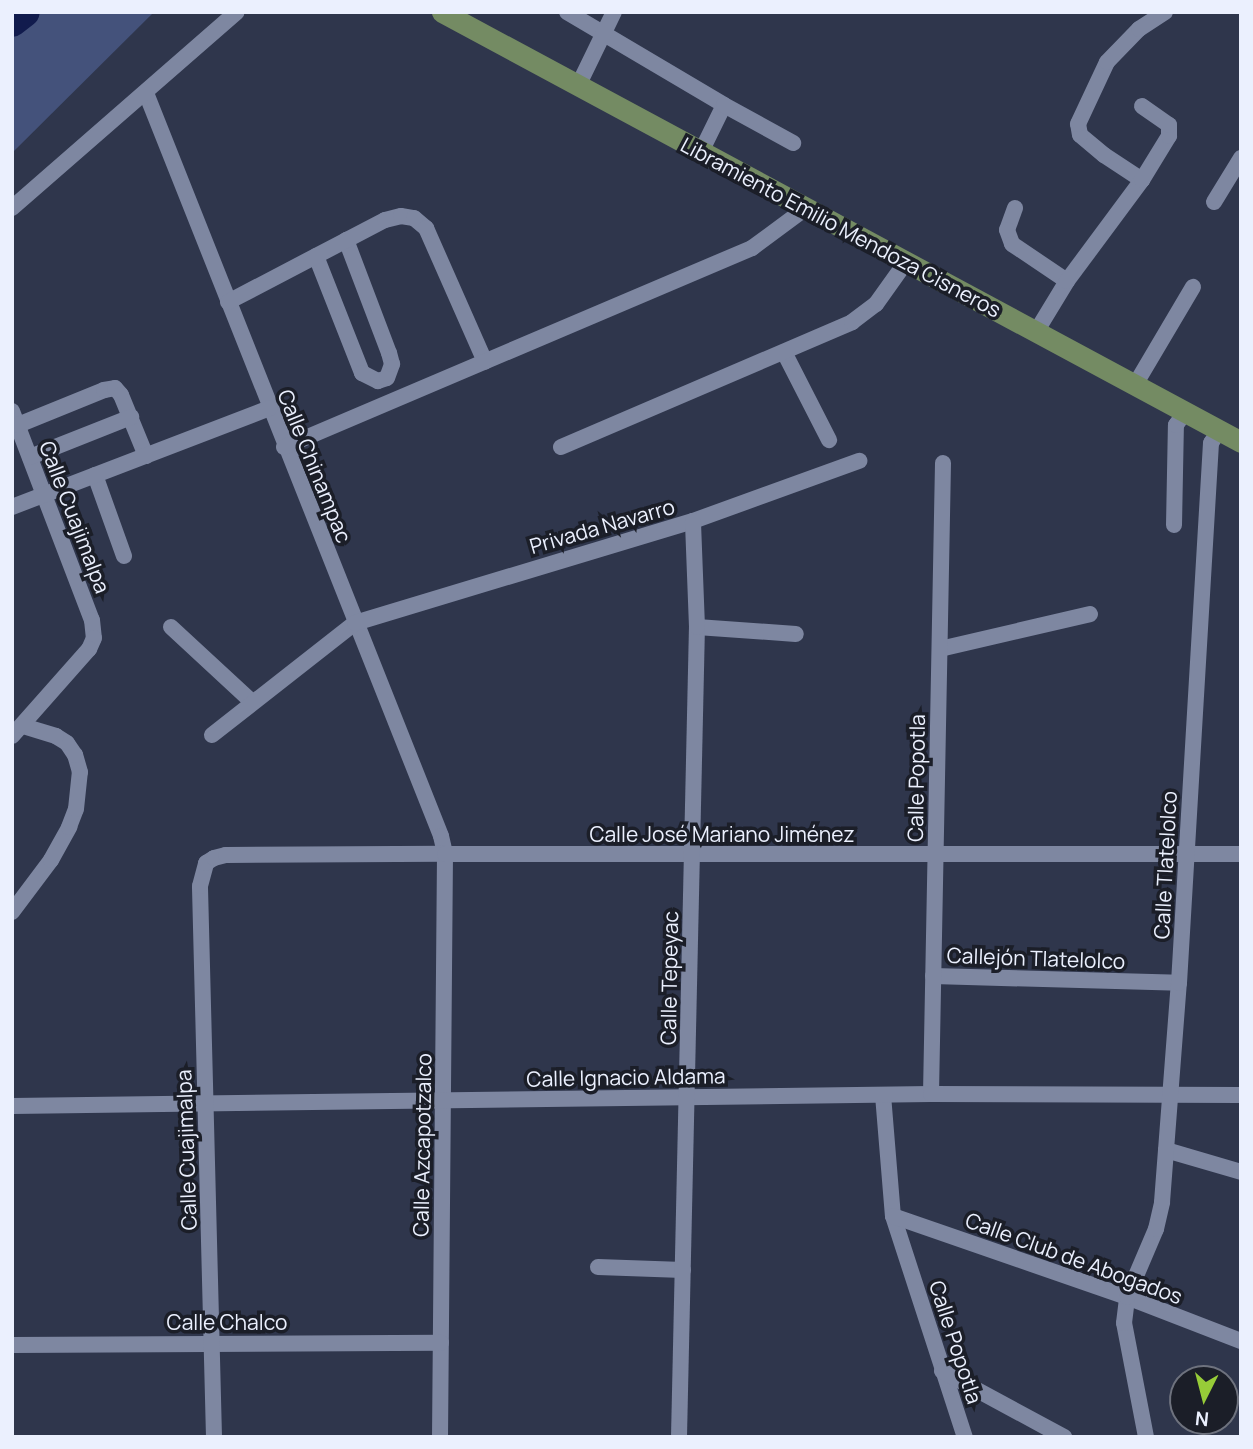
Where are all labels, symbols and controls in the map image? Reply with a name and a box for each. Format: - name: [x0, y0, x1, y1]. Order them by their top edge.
- street label: Libramiento Emilio Mendoza Cisneros: [677, 132, 1005, 322]
- street label: Calle Chinampac: [273, 386, 357, 546]
- street label: Calle Cuajimalpa: [34, 437, 116, 597]
- street label: Privada Navarro: [527, 493, 677, 559]
- street label: Calle Popotla: [902, 714, 930, 842]
- street label: Calle Tlatelolco: [1149, 790, 1181, 940]
- street label: Calle José Mariano Jiménez: [589, 821, 855, 847]
- street label: Calle Tepeyac: [655, 911, 683, 1045]
- street label: Callejón Tlatelolco: [946, 942, 1126, 974]
- street label: Calle Azcapotzalco: [408, 1053, 436, 1237]
- street label: Calle Ignacio Aldama: [526, 1063, 726, 1091]
- street label: Calle Cuajimalpa: [171, 1069, 201, 1231]
- street label: Calle Club de Abogados: [962, 1207, 1186, 1309]
- street label: Calle Popotla: [924, 1277, 988, 1407]
- street label: Calle Chalco: [167, 1309, 287, 1335]
- north arrow: [1169, 1365, 1239, 1435]
- text: N: [1194, 1405, 1210, 1433]

